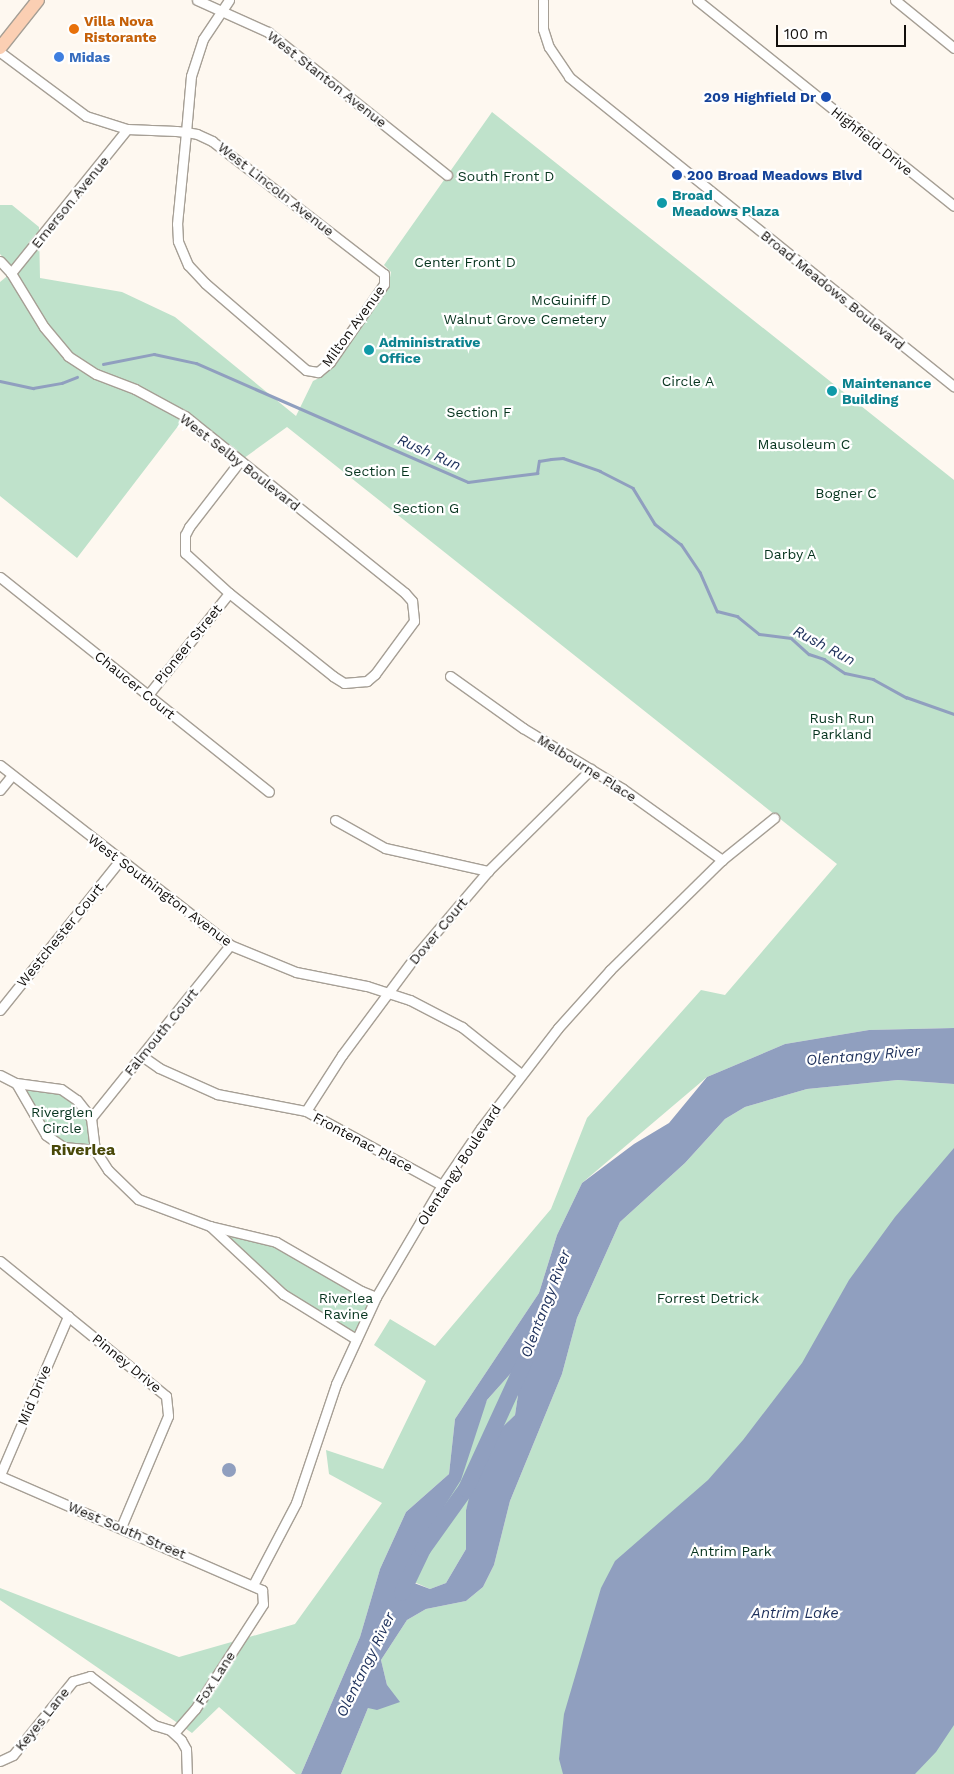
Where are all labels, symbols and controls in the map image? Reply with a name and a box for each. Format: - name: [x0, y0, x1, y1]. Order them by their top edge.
- place label: Villa Nova Ristorante: [84, 13, 157, 46]
- scale bar: [779, 15, 909, 47]
- marker: Villa Nova Ristorante: [68, 23, 80, 35]
- text: 100 m: [784, 25, 828, 43]
- street label: West Stanton Avenue: [264, 27, 390, 131]
- place label: Midas: [69, 49, 110, 65]
- marker: Midas: [53, 51, 65, 63]
- place label: 209 Highfield Dr: [704, 89, 816, 105]
- marker: 209 Highfield Dr: [820, 91, 832, 103]
- street label: Highfield Drive: [828, 103, 916, 179]
- street label: West Lincoln Avenue: [214, 138, 338, 240]
- street label: Emerson Avenue: [27, 152, 113, 252]
- place label: 200 Broad Meadows Blvd: [687, 167, 862, 183]
- park label: South Front D: [458, 168, 554, 184]
- marker: 200 Broad Meadows Blvd: [671, 169, 683, 181]
- place label: Broad Meadows Plaza: [672, 187, 779, 220]
- marker: Broad Meadows Plaza: [656, 197, 668, 209]
- street label: Broad Meadows Boulevard: [758, 227, 908, 353]
- park label: Center Front D: [414, 254, 516, 270]
- street label: Milton Avenue: [318, 282, 388, 370]
- park label: McGuiniff D: [531, 292, 611, 308]
- park label: Walnut Grove Cemetery: [444, 311, 606, 327]
- place label: Administrative Office: [379, 334, 480, 367]
- marker: Administrative Office: [363, 344, 375, 356]
- park label: Circle A: [661, 373, 715, 389]
- place label: Maintenance Building: [842, 375, 931, 408]
- marker: Maintenance Building: [826, 385, 838, 397]
- park label: Section F: [447, 404, 511, 420]
- street label: West Selby Boulevard: [176, 410, 304, 514]
- water label: Rush Run: [395, 431, 463, 475]
- park label: Mausoleum C: [758, 436, 850, 452]
- park label: Section E: [344, 463, 410, 479]
- park label: Bogner C: [815, 485, 877, 501]
- park label: Section G: [393, 500, 459, 516]
- park label: Darby A: [763, 546, 817, 562]
- street label: Pioneer Street: [151, 601, 225, 687]
- water label: Rush Run: [790, 622, 858, 670]
- street label: Chaucer Court: [91, 647, 179, 723]
- park label: Rush Run Parkland: [809, 710, 875, 742]
- street label: Melbourne Place: [534, 731, 640, 805]
- street label: West Southington Avenue: [84, 830, 236, 950]
- street label: Westchester Court: [13, 880, 107, 990]
- street label: Dover Court: [405, 894, 471, 968]
- street label: Falmouth Court: [121, 985, 201, 1079]
- water label: Olentangy River: [805, 1042, 921, 1070]
- street label: Olentangy Boulevard: [414, 1101, 504, 1229]
- park label: Riverglen Circle: [31, 1104, 93, 1136]
- street label: Frontenac Place: [310, 1109, 416, 1175]
- district label: Riverlea: [51, 1140, 115, 1160]
- water label: Olentangy River: [517, 1247, 575, 1361]
- park label: Riverlea Ravine: [319, 1290, 373, 1322]
- park label: Forrest Detrick: [657, 1290, 759, 1306]
- street label: Pinney Drive: [89, 1330, 165, 1396]
- street label: Mid Drive: [14, 1362, 54, 1428]
- street label: West South Street: [65, 1498, 189, 1562]
- park label: Antrim Park: [690, 1543, 772, 1559]
- water label: Antrim Lake: [751, 1605, 839, 1623]
- water label: Olentangy River: [333, 1610, 399, 1720]
- street label: Fox Lane: [191, 1648, 239, 1708]
- street label: Keyes Lane: [11, 1684, 73, 1754]

